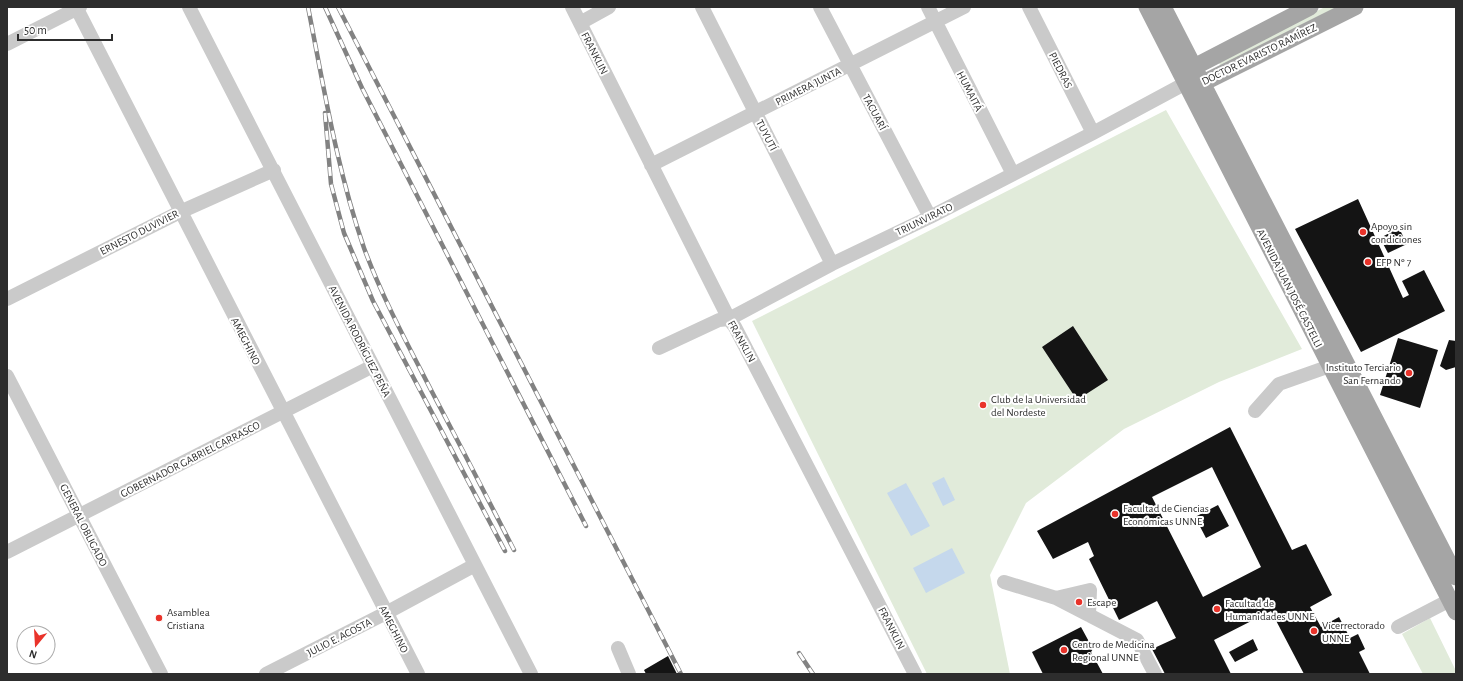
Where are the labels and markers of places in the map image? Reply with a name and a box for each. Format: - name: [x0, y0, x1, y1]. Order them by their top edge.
- place label: Apoyo sin condiciones: [1371, 221, 1422, 245]
- marker: Apoyo sin condiciones: [1358, 227, 1368, 237]
- marker: EFP Nº 7: [1363, 257, 1373, 267]
- place label: EFP Nº 7: [1376, 257, 1412, 268]
- place label: Instituto Terciario San Fernando: [1326, 362, 1401, 386]
- marker: Instituto Terciario San Fernando: [1404, 368, 1414, 378]
- place label: Club de la Universidad del Nordeste: [991, 394, 1086, 418]
- marker: Club de la Universidad del Nordeste: [978, 400, 988, 410]
- place label: Facultad de Ciencias Económicas UNNE: [1123, 503, 1209, 527]
- marker: Facultad de Ciencias Económicas UNNE: [1110, 509, 1120, 519]
- marker: Escape: [1074, 597, 1084, 607]
- place label: Escape: [1087, 597, 1116, 608]
- place label: Facultad de Humanidades UNNE: [1225, 598, 1315, 622]
- marker: Facultad de Humanidades UNNE: [1212, 604, 1222, 614]
- place label: Asamblea Cristiana: [167, 607, 210, 631]
- marker: Asamblea Cristiana: [154, 613, 164, 623]
- place label: Vicerrectorado UNNE: [1322, 620, 1385, 644]
- marker: Vicerrectorado UNNE: [1309, 626, 1319, 636]
- place label: Centro de Medicina Regional UNNE: [1072, 639, 1155, 663]
- marker: Centro de Medicina Regional UNNE: [1059, 645, 1069, 655]

